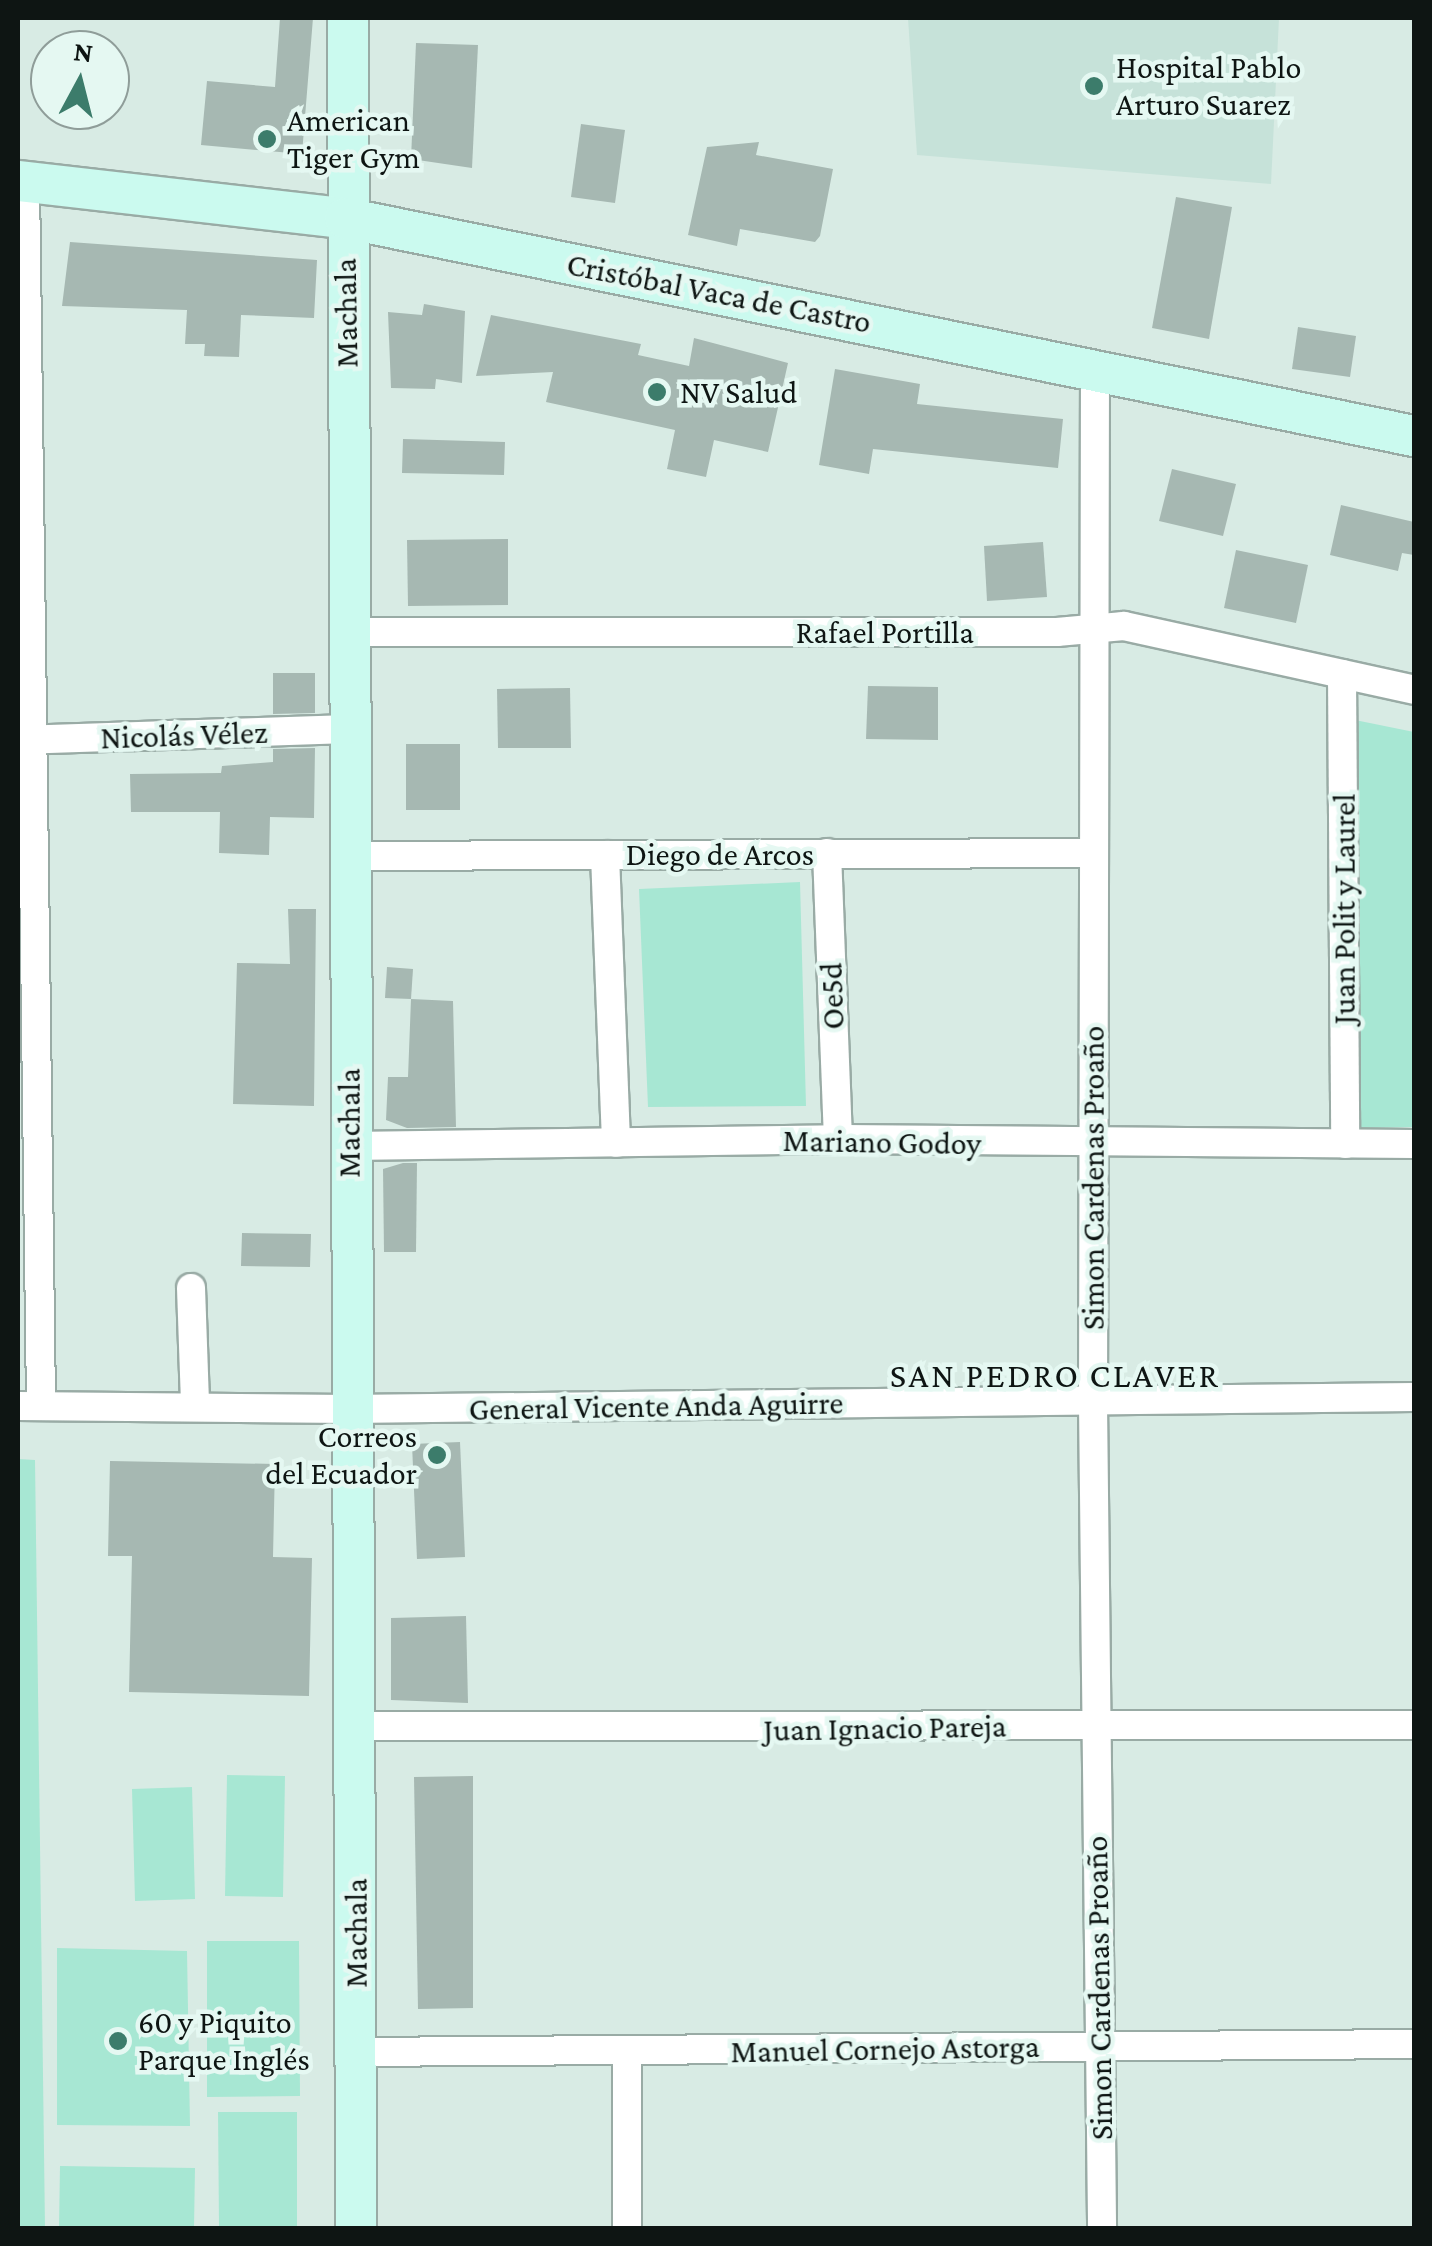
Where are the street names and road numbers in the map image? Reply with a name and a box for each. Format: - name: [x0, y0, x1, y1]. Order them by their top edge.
- street label: Cristóbal Vaca de Castro: [564, 245, 874, 341]
- street label: Machala: [326, 258, 366, 368]
- street label: Rafael Portilla: [796, 613, 974, 651]
- street label: Nicolás Vélez: [100, 713, 268, 757]
- street label: Juan Polit y Laurel: [1325, 794, 1363, 1024]
- street label: Diego de Arcos: [626, 835, 814, 873]
- street label: Oe5d: [812, 962, 852, 1030]
- street label: Simon Cardenas Proaño: [1074, 1026, 1112, 1330]
- street label: Machala: [330, 1068, 368, 1178]
- street label: Mariano Godoy: [782, 1121, 982, 1163]
- street label: General Vicente Anda Aguirre: [468, 1384, 844, 1428]
- street label: Juan Ignacio Pareja: [763, 1707, 1007, 1749]
- street label: Simon Cardenas Proaño: [1077, 1836, 1121, 2140]
- street label: Machala: [337, 1878, 375, 1988]
- street label: Manuel Cornejo Astorga: [730, 2027, 1040, 2071]

